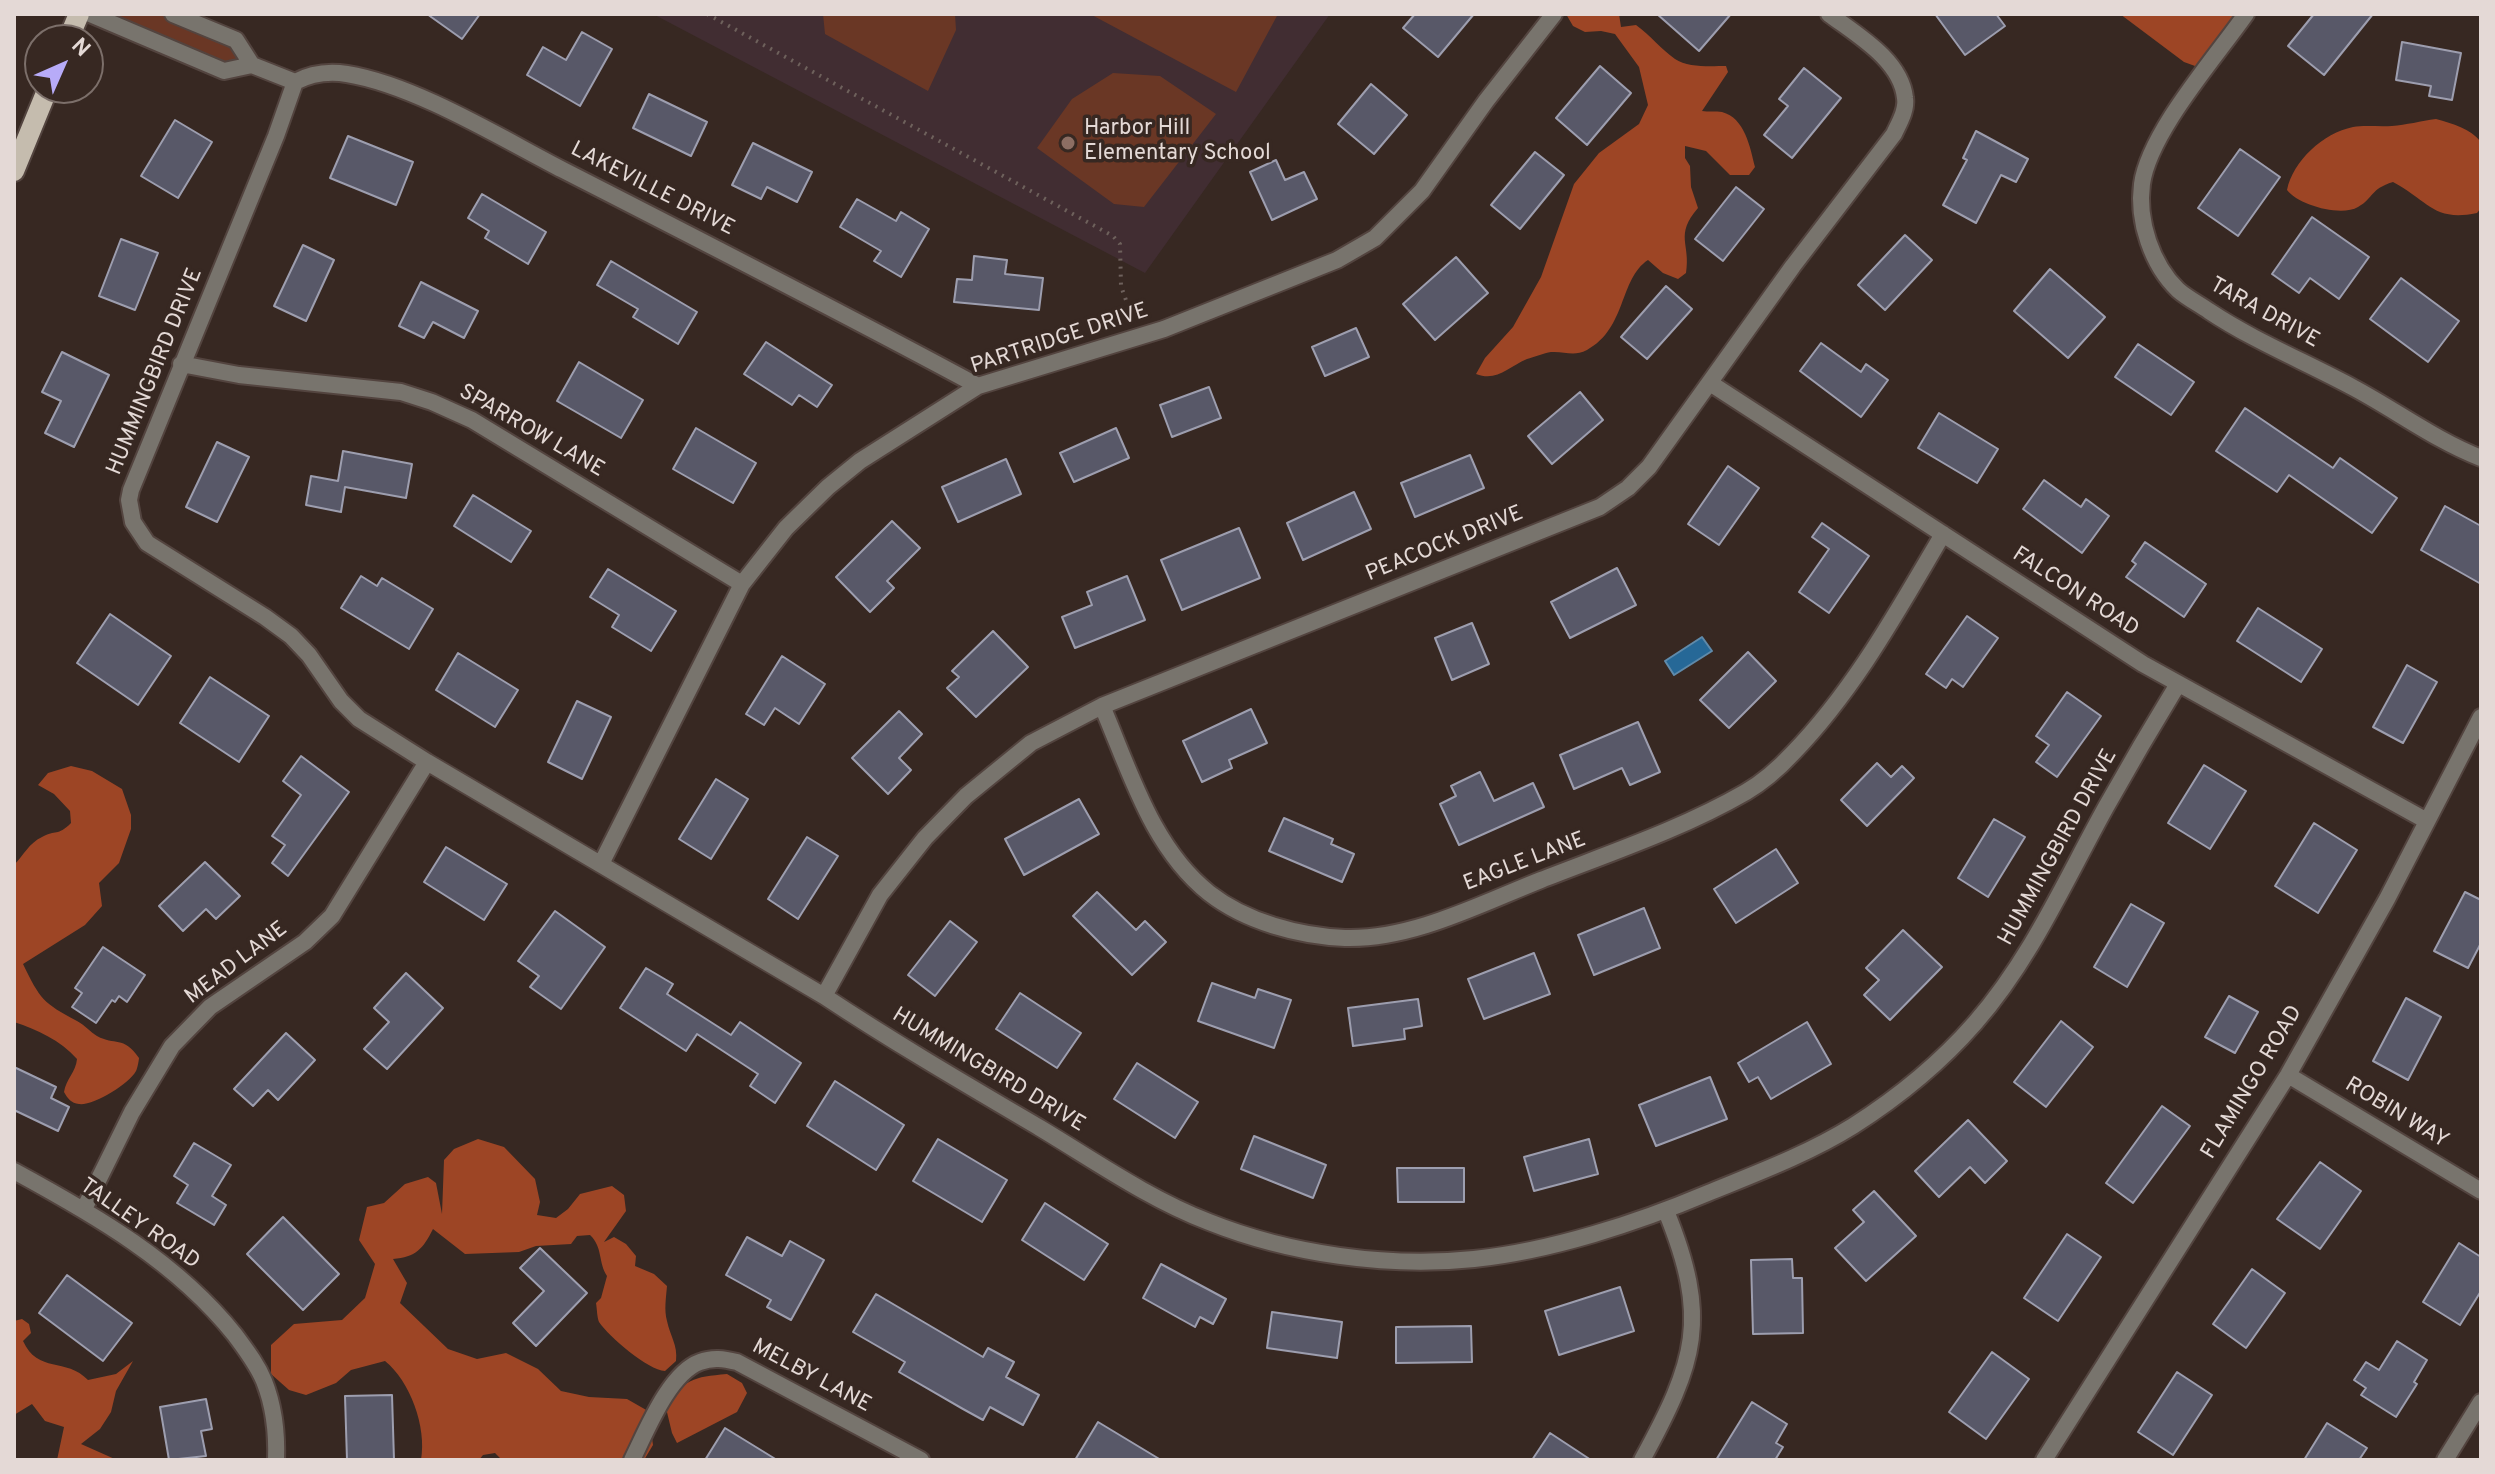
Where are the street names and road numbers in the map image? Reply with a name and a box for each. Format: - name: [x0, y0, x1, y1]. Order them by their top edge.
- street label: LAKEVILLE DRIVE: [566, 137, 738, 243]
- street label: HUMMINGBIRD DRIVE: [102, 265, 210, 479]
- street label: TARA DRIVE: [2204, 273, 2324, 355]
- street label: PARTRIDGE DRIVE: [968, 299, 1152, 381]
- street label: SPARROW LANE: [454, 380, 608, 484]
- street label: PEACOCK DRIVE: [1362, 501, 1528, 589]
- street label: FALCON ROAD: [2007, 542, 2143, 644]
- street label: HUMMINGBIRD DRIVE: [1994, 745, 2124, 951]
- street label: EAGLE LANE: [1460, 828, 1590, 898]
- street label: MEAD LANE: [181, 917, 293, 1011]
- street label: FLAMINGO ROAD: [2197, 1001, 2309, 1165]
- street label: HUMMINGBIRD DRIVE: [887, 1003, 1089, 1139]
- street label: ROBIN WAY: [2339, 1073, 2453, 1155]
- street label: TALLEY ROAD: [74, 1174, 204, 1276]
- street label: MELBY LANE: [747, 1335, 875, 1419]

